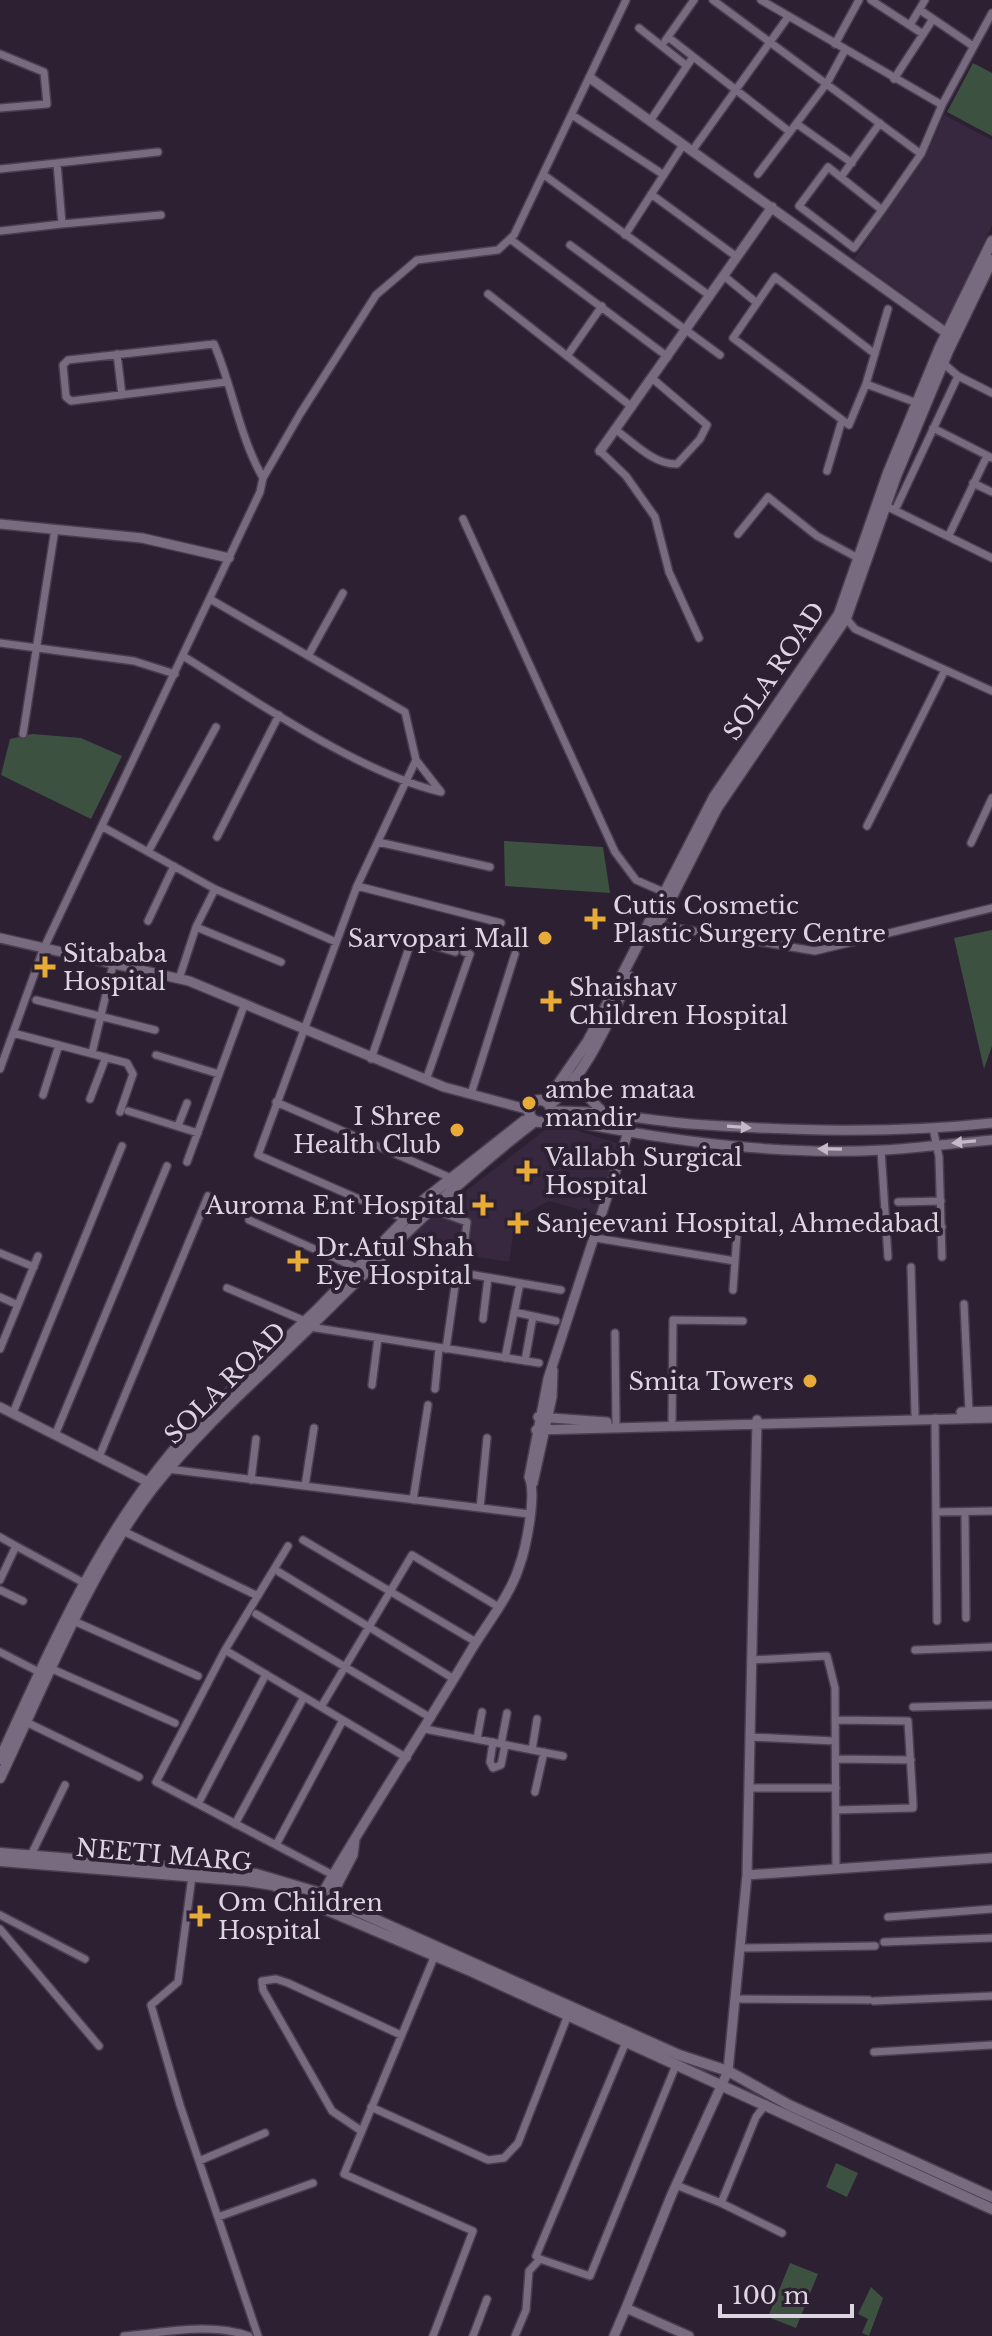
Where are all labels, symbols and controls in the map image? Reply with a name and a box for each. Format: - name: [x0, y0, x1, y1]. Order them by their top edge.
- street label: SOLA ROAD: [717, 597, 831, 745]
- place label: Cutis Cosmetic Plastic Surgery Centre: [613, 891, 886, 948]
- marker: Cutis Cosmetic Plastic Surgery Centre: [584, 908, 606, 930]
- place label: Sarvopari Mall: [348, 924, 529, 953]
- marker: Sarvopari Mall: [536, 929, 554, 947]
- place label: Sitababa Hospital: [63, 939, 168, 996]
- marker: Sitababa Hospital: [34, 956, 56, 978]
- place label: Shaishav Children Hospital: [569, 973, 788, 1030]
- marker: Shaishav Children Hospital: [540, 990, 562, 1012]
- place label: ambe mataa mandir: [545, 1075, 696, 1132]
- marker: ambe mataa mandir: [520, 1094, 538, 1112]
- place label: I Shree Health Club: [293, 1102, 441, 1159]
- marker: I Shree Health Club: [448, 1121, 466, 1139]
- one-way arrow: [727, 1121, 752, 1134]
- one-way arrow: [951, 1136, 976, 1149]
- place label: Vallabh Surgical Hospital: [544, 1143, 743, 1200]
- one-way arrow: [817, 1143, 842, 1156]
- marker: Vallabh Surgical Hospital: [516, 1160, 538, 1182]
- place label: Auroma Ent Hospital: [204, 1191, 465, 1220]
- marker: Auroma Ent Hospital: [472, 1194, 494, 1216]
- place label: Sanjeevani Hospital, Ahmedabad: [536, 1209, 940, 1238]
- marker: Sanjeevani Hospital, Ahmedabad: [507, 1212, 529, 1234]
- place label: Dr.Atul Shah Eye Hospital: [316, 1233, 474, 1290]
- marker: Dr.Atul Shah Eye Hospital: [287, 1250, 309, 1272]
- street label: SOLA ROAD: [158, 1316, 292, 1450]
- place label: Smita Towers: [628, 1367, 794, 1396]
- marker: Smita Towers: [801, 1372, 819, 1390]
- street label: NEETI MARG: [75, 1833, 253, 1877]
- place label: Om Children Hospital: [218, 1888, 383, 1945]
- marker: Om Children Hospital: [189, 1905, 211, 1927]
- scale bar: [720, 2268, 852, 2318]
- text: 100 m: [732, 2281, 810, 2310]

